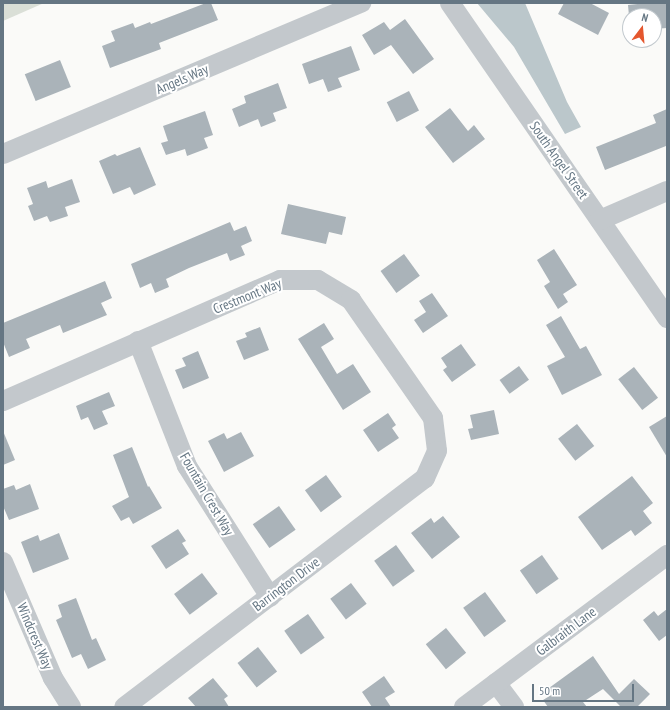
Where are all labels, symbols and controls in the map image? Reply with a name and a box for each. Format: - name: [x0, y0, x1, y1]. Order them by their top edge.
- north arrow: [622, 8, 662, 48]
- text: N: [640, 10, 650, 25]
- street label: Angels Way: [153, 60, 211, 98]
- street label: South Angel Street: [526, 118, 592, 202]
- street label: Crestmont Way: [210, 275, 284, 317]
- street label: Fountain Crest Way: [177, 450, 237, 538]
- street label: Barrington Drive: [249, 553, 323, 615]
- street label: Windcrest Way: [13, 600, 57, 672]
- street label: Galbraith Lane: [533, 603, 599, 659]
- scale bar: [534, 676, 636, 702]
- text: 50 m: [539, 683, 560, 698]

